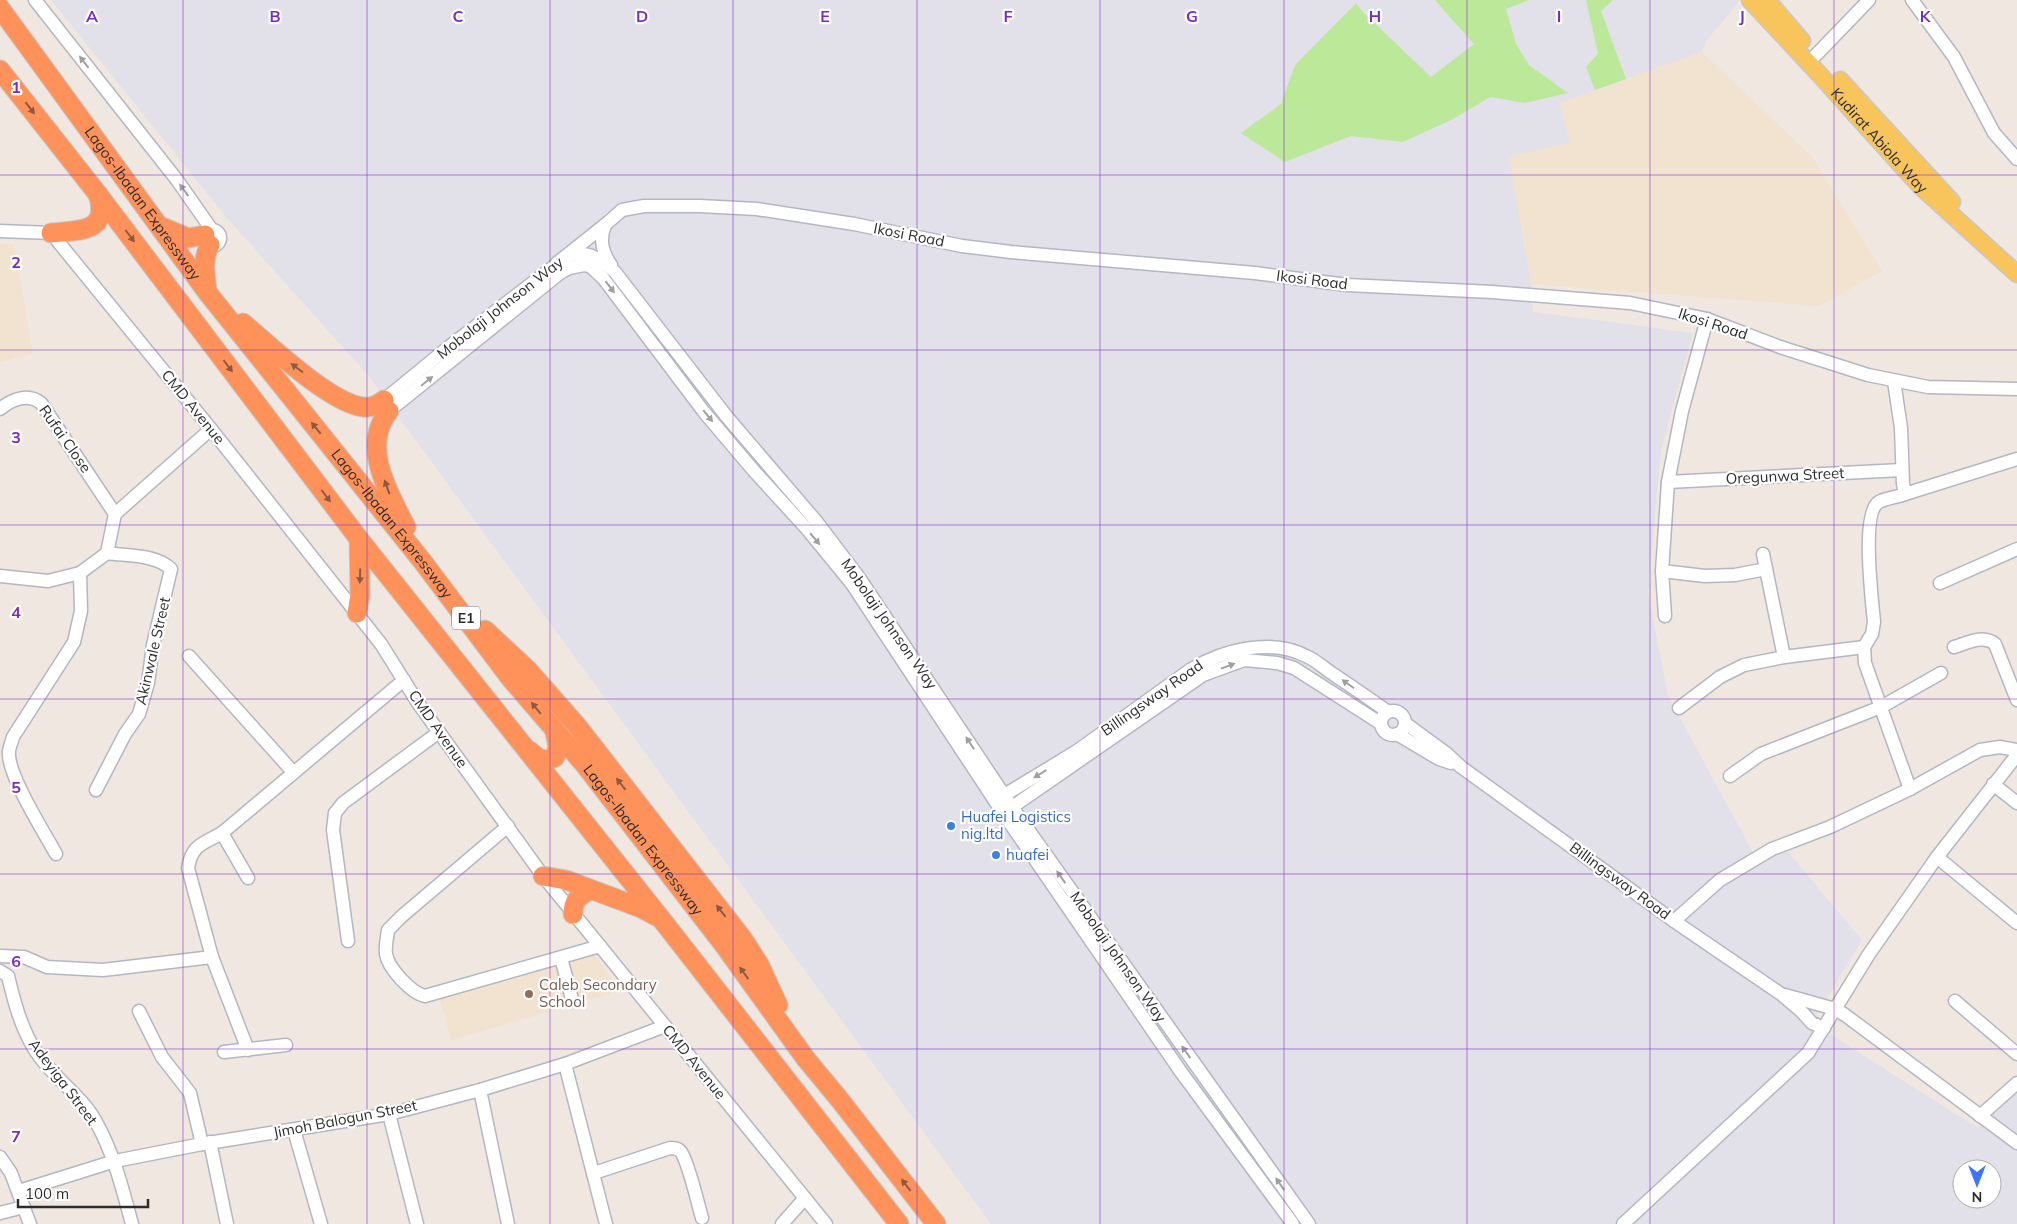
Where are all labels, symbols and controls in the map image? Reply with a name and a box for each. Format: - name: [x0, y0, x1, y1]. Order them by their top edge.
- text: A: [86, 6, 98, 26]
- text: B: [269, 6, 281, 26]
- text: C: [453, 6, 464, 26]
- text: D: [636, 6, 648, 26]
- text: E: [820, 6, 830, 26]
- text: F: [1003, 6, 1013, 26]
- text: G: [1186, 6, 1198, 26]
- text: H: [1369, 6, 1381, 26]
- text: I: [1557, 6, 1561, 26]
- text: J: [1739, 6, 1745, 26]
- text: K: [1920, 6, 1932, 26]
- one-way arrow: [79, 55, 89, 69]
- text: 1: [11, 77, 21, 97]
- street label: Kudirat Abiola Way: [1827, 84, 1932, 197]
- one-way arrow: [25, 101, 36, 114]
- street label: Lagos-Ibadan Expressway: [81, 123, 205, 284]
- one-way arrow: [179, 183, 189, 197]
- street label: Ikosi Road: [872, 218, 946, 251]
- one-way arrow: [125, 229, 135, 243]
- text: 2: [11, 252, 21, 272]
- street label: Mobolaji Johnson Way: [433, 252, 567, 363]
- street label: Ikosi Road: [1275, 266, 1349, 293]
- one-way arrow: [605, 280, 616, 293]
- street label: Ikosi Road: [1676, 303, 1750, 344]
- one-way arrow: [223, 359, 233, 373]
- one-way arrow: [291, 363, 304, 374]
- street label: CMD Avenue: [158, 366, 229, 448]
- one-way arrow: [420, 375, 433, 386]
- street label: Rufai Close: [35, 401, 96, 476]
- one-way arrow: [703, 410, 714, 423]
- one-way arrow: [311, 422, 322, 435]
- text: 3: [11, 427, 21, 447]
- street label: Lagos-Ibadan Expressway: [327, 445, 457, 602]
- street label: Oregunwa Street: [1725, 463, 1845, 488]
- one-way arrow: [383, 479, 391, 494]
- one-way arrow: [321, 489, 331, 503]
- one-way arrow: [810, 532, 821, 545]
- street label: Mobolaji Johnson Way: [837, 555, 942, 693]
- one-way arrow: [356, 568, 364, 584]
- street label: Akinwale Street: [131, 595, 174, 707]
- text: 4: [11, 602, 21, 622]
- road number: E1: [452, 606, 480, 630]
- street label: Billingsway Road: [1097, 655, 1206, 740]
- one-way arrow: [1220, 662, 1235, 669]
- one-way arrow: [1341, 679, 1354, 689]
- street label: CMD Avenue: [405, 686, 472, 771]
- one-way arrow: [530, 701, 541, 714]
- one-way arrow: [965, 736, 974, 749]
- street label: Lagos-Ibadan Expressway: [579, 761, 708, 919]
- one-way arrow: [1033, 770, 1046, 779]
- text: 5: [11, 777, 21, 797]
- one-way arrow: [615, 777, 626, 790]
- place label: Huafei Logistics nig.ltd: [961, 807, 1071, 843]
- marker: Huafei Logistics nig.ltd: [945, 820, 957, 832]
- street label: Billingsway Road: [1566, 838, 1674, 924]
- place label: huafei: [1006, 845, 1049, 864]
- marker: huafei: [990, 849, 1002, 861]
- one-way arrow: [1056, 870, 1066, 884]
- street label: Mobolaji Johnson Way: [1066, 888, 1171, 1026]
- one-way arrow: [716, 904, 726, 918]
- text: 6: [11, 951, 21, 971]
- one-way arrow: [739, 966, 749, 980]
- place label: Caleb Secondary School: [539, 975, 657, 1011]
- marker: Caleb Secondary School: [523, 988, 535, 1000]
- street label: CMD Avenue: [659, 1021, 730, 1103]
- street label: Adeyiga Street: [25, 1035, 102, 1129]
- one-way arrow: [1181, 1045, 1191, 1059]
- street label: Jimoh Balogun Street: [271, 1095, 418, 1142]
- text: 7: [11, 1126, 21, 1146]
- north arrow: [1952, 1159, 2002, 1209]
- scale bar: [18, 1176, 148, 1208]
- one-way arrow: [1275, 1177, 1285, 1191]
- one-way arrow: [901, 1179, 912, 1192]
- text: 100 m: [25, 1184, 69, 1203]
- text: N: [1972, 1188, 1982, 1206]

